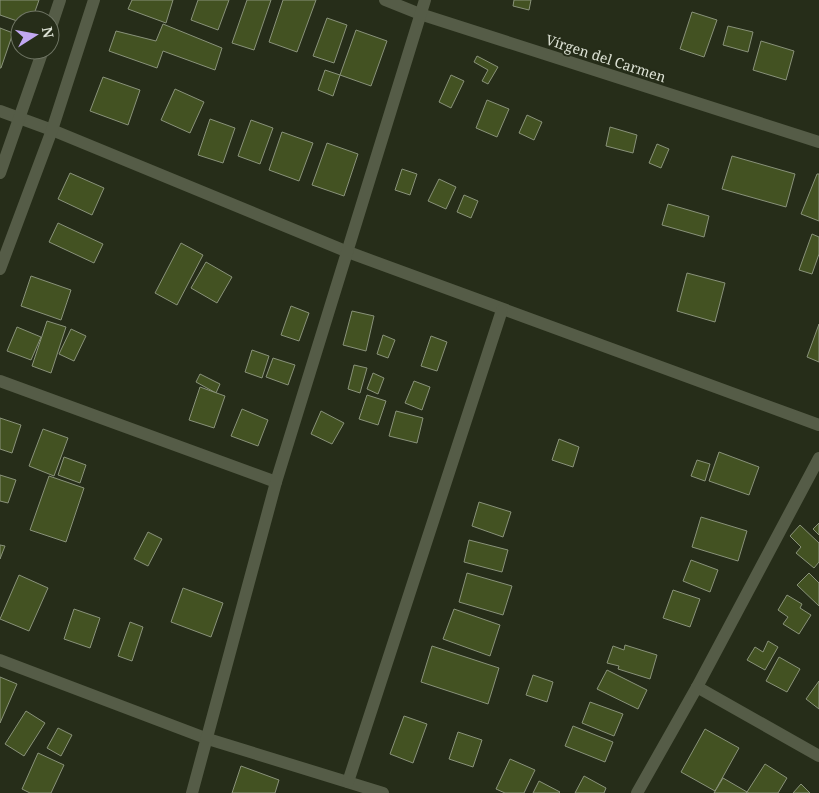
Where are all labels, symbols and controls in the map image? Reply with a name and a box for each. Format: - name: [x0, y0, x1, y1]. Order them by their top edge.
- north arrow: [10, 10, 60, 60]
- text: N: [38, 25, 59, 40]
- street label: Vírgen del Carmen: [544, 30, 668, 86]

